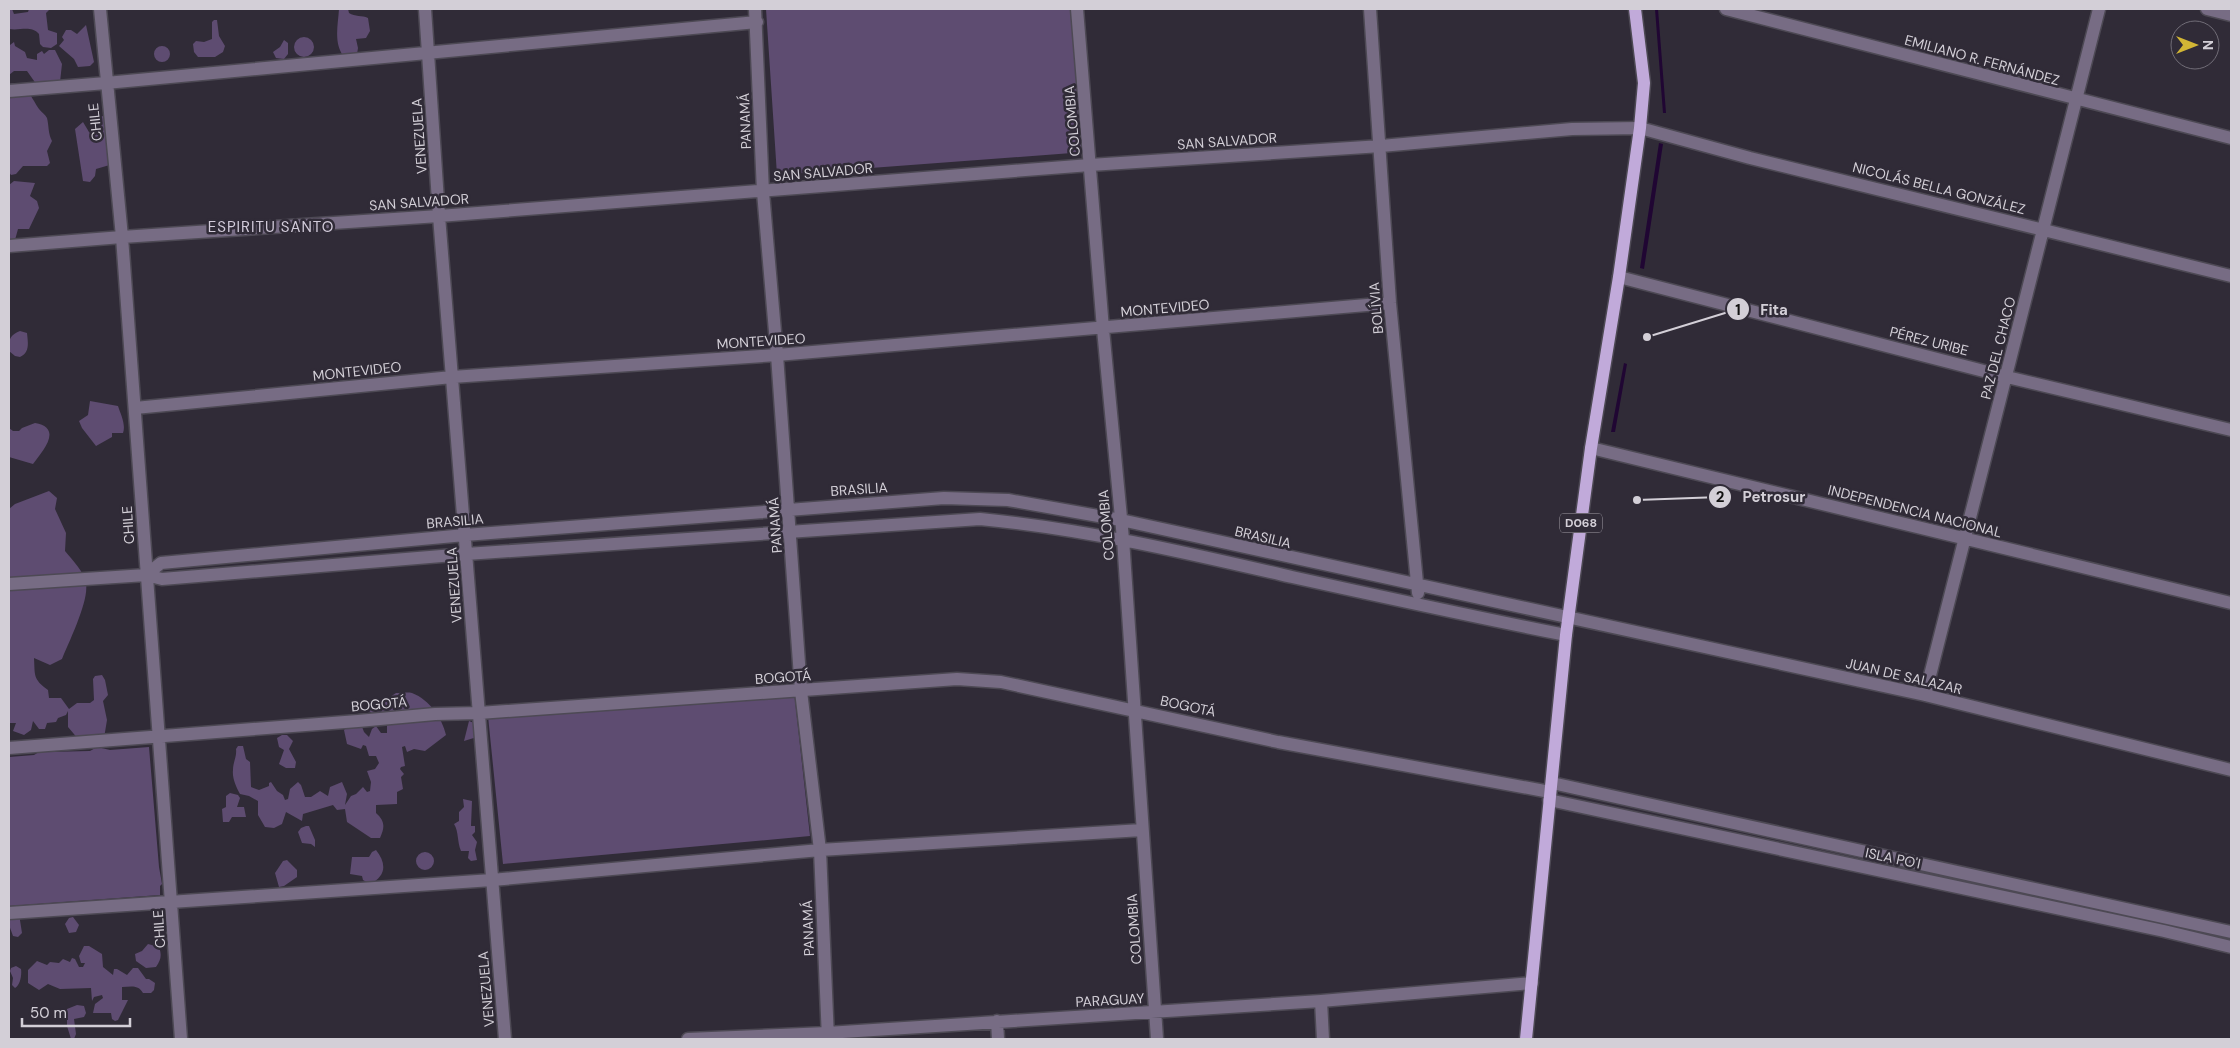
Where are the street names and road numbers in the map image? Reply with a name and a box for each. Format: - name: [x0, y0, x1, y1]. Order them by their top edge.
- street label: EMILIANO R. FERNÁNDEZ: [1903, 31, 2061, 89]
- street label: COLOMBIA: [1060, 85, 1084, 157]
- street label: PANAMÁ: [735, 93, 755, 149]
- street label: VENEZUELA: [407, 97, 431, 175]
- street label: CHILE: [84, 102, 106, 142]
- street label: SAN SALVADOR: [1176, 129, 1278, 153]
- street label: NICOLÁS BELLA GONZÁLEZ: [1851, 158, 2027, 218]
- street label: SAN SALVADOR: [772, 159, 874, 185]
- street label: SAN SALVADOR: [368, 190, 470, 214]
- street label: BOLÍVIA: [1365, 281, 1387, 335]
- street label: MONTEVIDEO: [1120, 295, 1210, 321]
- street label: PAZ DEL CHACO: [1977, 295, 2020, 401]
- street label: PÉREZ URIBE: [1888, 323, 1970, 360]
- street label: MONTEVIDEO: [716, 329, 806, 353]
- street label: MONTEVIDEO: [312, 357, 402, 385]
- street label: BRASILIA: [830, 478, 888, 500]
- street label: INDEPENDENCIA NACIONAL: [1826, 481, 2004, 541]
- street label: COLOMBIA: [1094, 489, 1118, 561]
- street label: PANAMÁ: [764, 496, 786, 554]
- street label: CHILE: [118, 505, 138, 545]
- street label: BRASILIA: [426, 510, 484, 532]
- road number: D068: [1560, 514, 1602, 532]
- street label: BRASILIA: [1233, 522, 1293, 552]
- street label: VENEZUELA: [442, 546, 466, 624]
- street label: JUAN DE SALAZAR: [1844, 654, 1964, 698]
- street label: BOGOTÁ: [754, 666, 812, 688]
- street label: BOGOTÁ: [1159, 691, 1217, 721]
- street label: BOGOTÁ: [350, 693, 408, 715]
- street label: ISLA PO'I: [1864, 843, 1922, 873]
- street label: COLOMBIA: [1123, 893, 1145, 965]
- street label: PANAMÁ: [798, 900, 818, 956]
- street label: CHILE: [149, 909, 169, 949]
- street label: VENEZUELA: [474, 950, 498, 1028]
- street label: PARAGUAY: [1075, 989, 1145, 1011]

